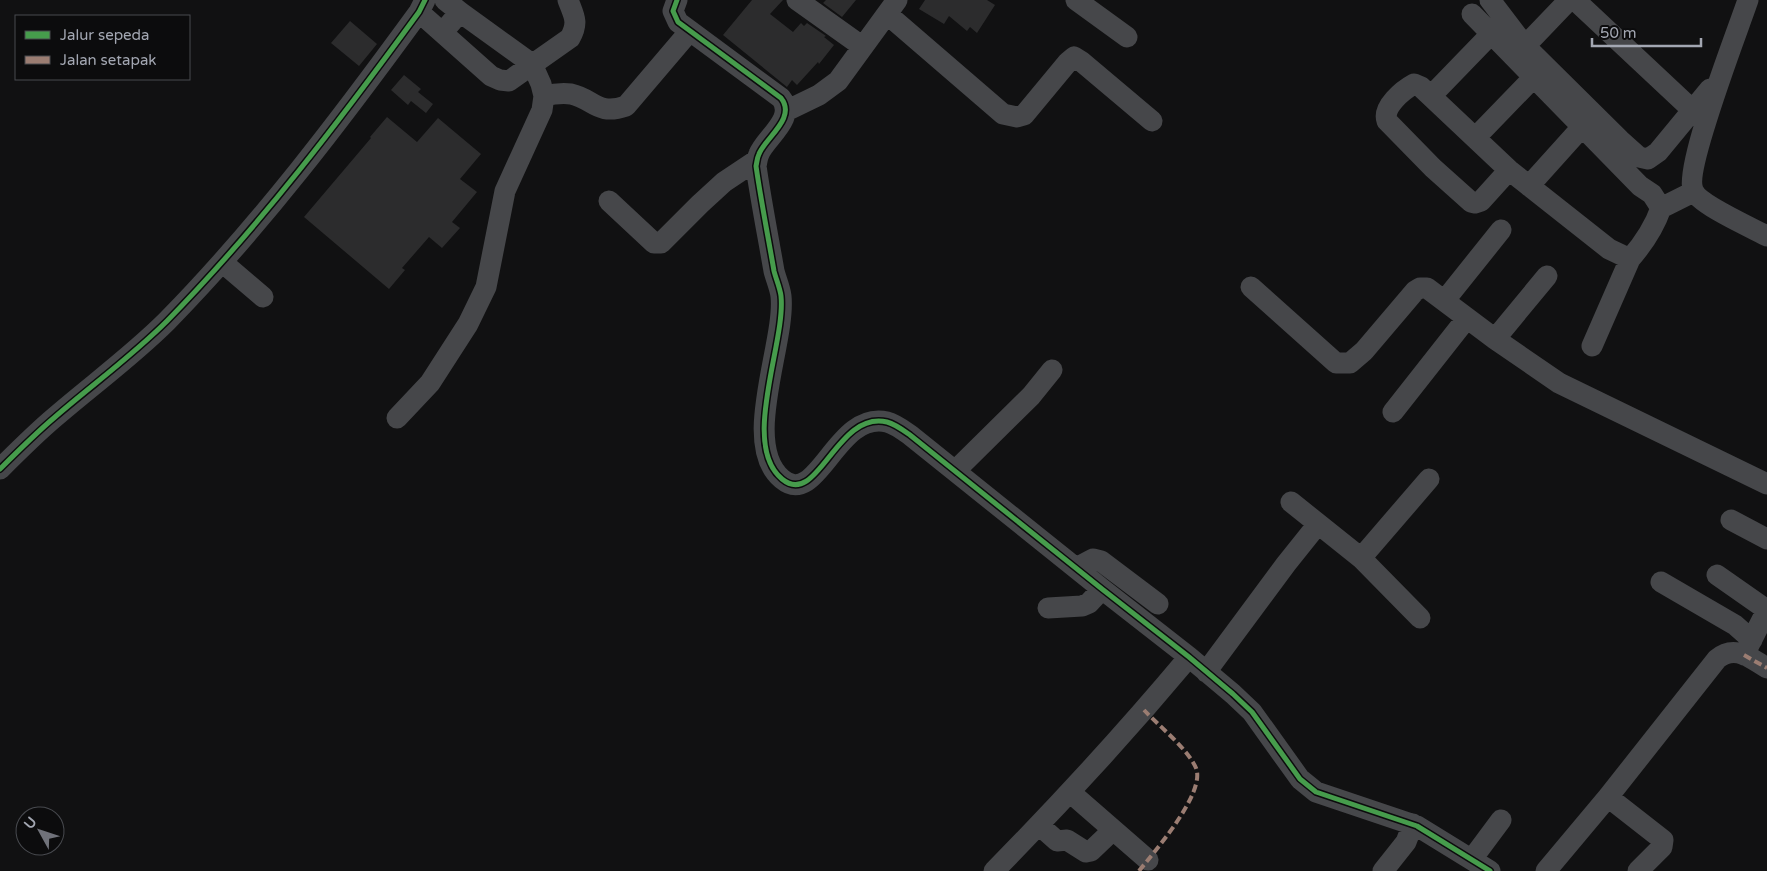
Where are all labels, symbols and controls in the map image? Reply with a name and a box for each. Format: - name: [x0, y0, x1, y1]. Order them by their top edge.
- legend: [15, 15, 190, 80]
- scale bar: [1592, 15, 1701, 47]
- text: 50 m: [1600, 24, 1637, 42]
- text: Jalur sepeda: [60, 26, 149, 44]
- text: Jalan setapak: [60, 51, 157, 69]
- north arrow: [15, 806, 65, 856]
- text: U: [20, 813, 40, 832]

